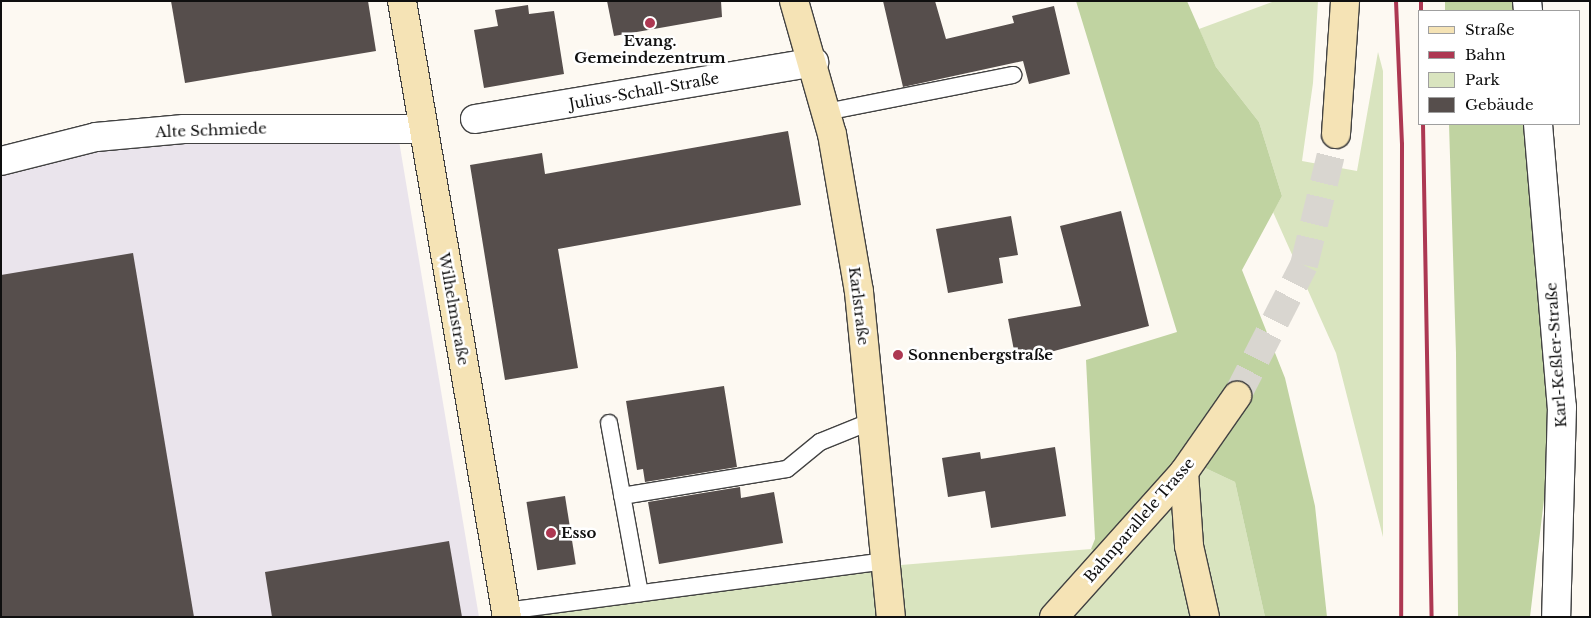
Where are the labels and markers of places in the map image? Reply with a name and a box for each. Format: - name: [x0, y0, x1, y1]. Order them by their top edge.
- marker: Evang. Gemeindezentrum: [644, 17, 656, 29]
- place label: Evang. Gemeindezentrum: [574, 31, 726, 66]
- place label: Sonnenbergstraße: [908, 346, 1053, 364]
- marker: Sonnenbergstraße: [892, 349, 904, 361]
- place label: Esso: [561, 524, 596, 542]
- marker: Esso: [545, 527, 557, 539]

